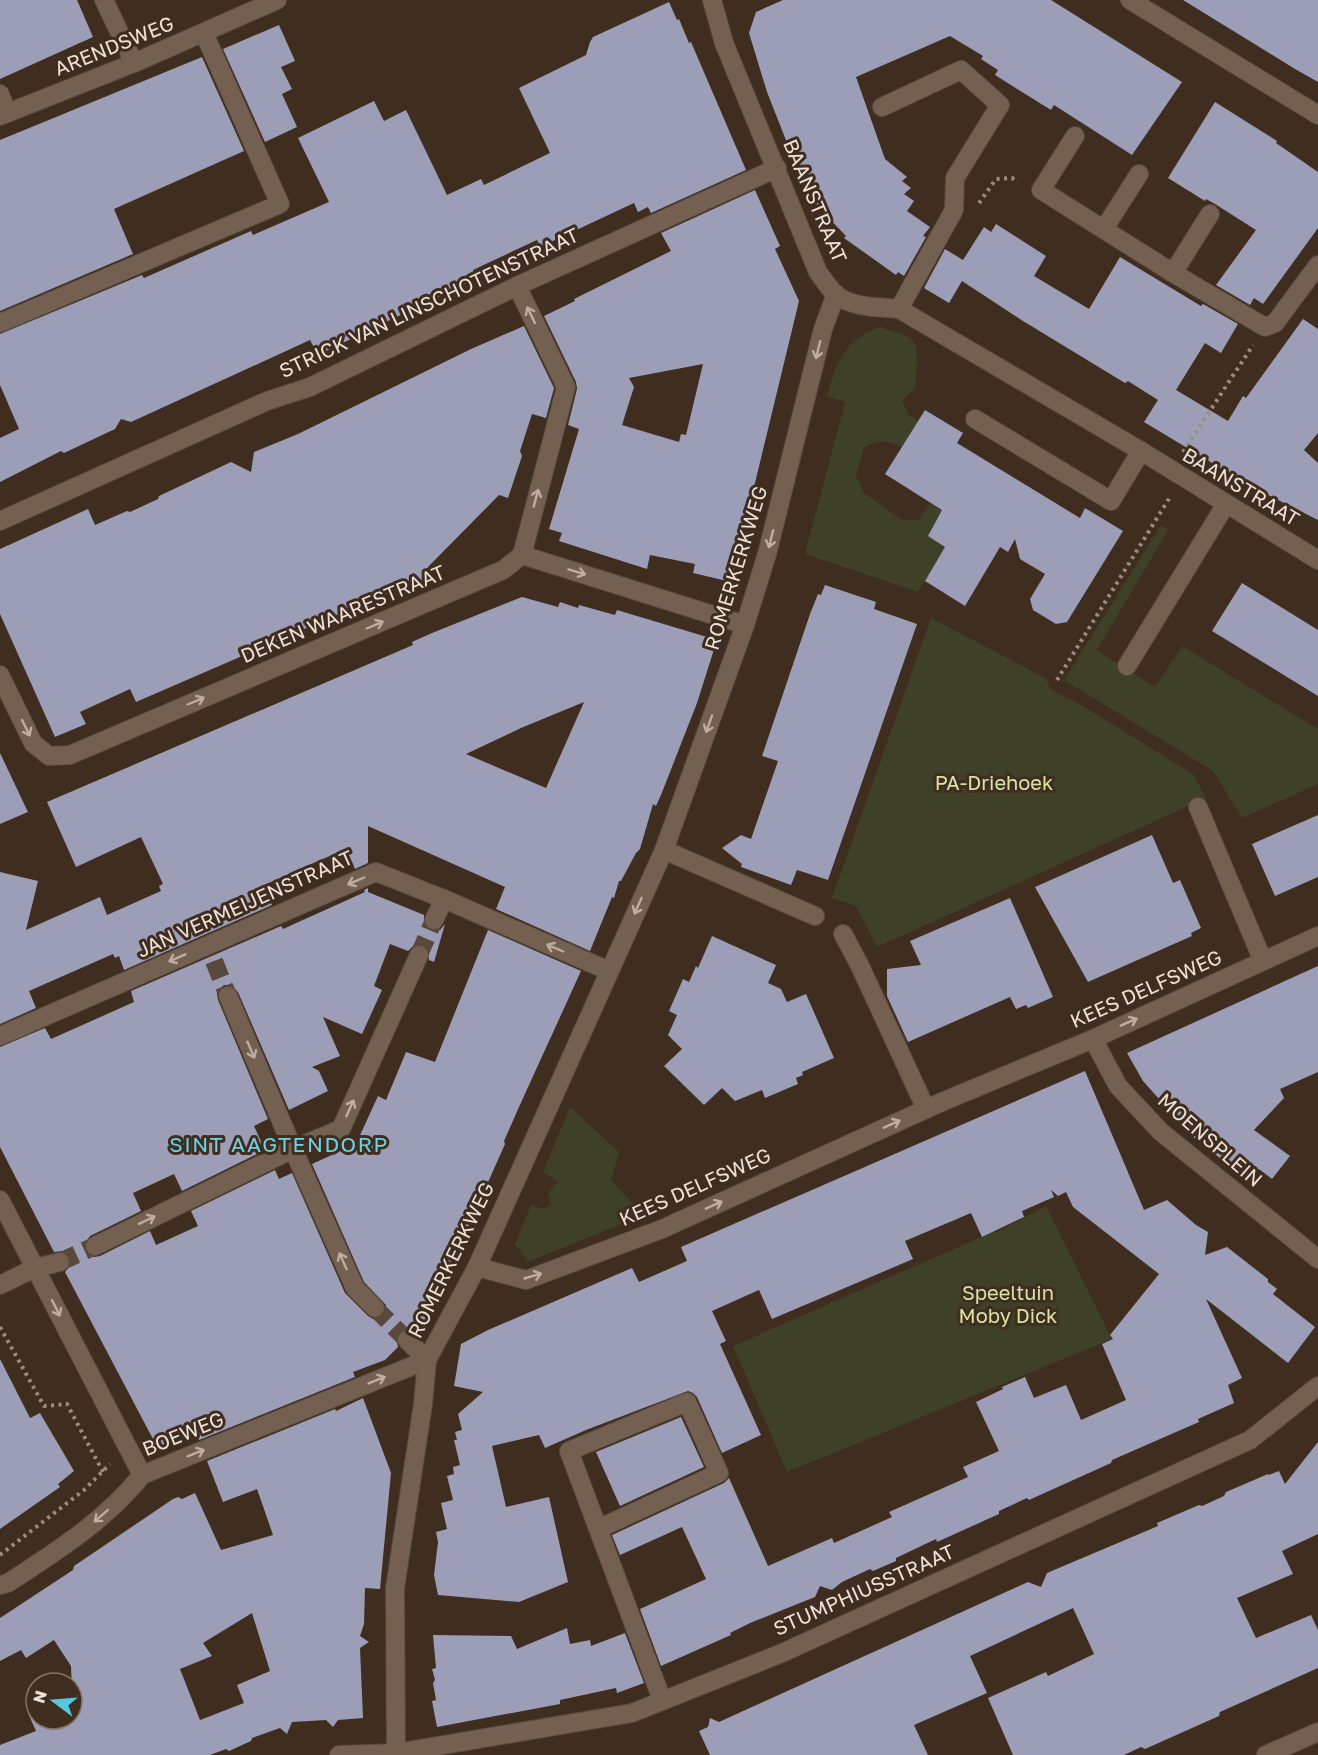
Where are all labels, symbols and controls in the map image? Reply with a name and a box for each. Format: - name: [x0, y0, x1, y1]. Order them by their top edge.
- street label: ARENDSWEG: [51, 10, 177, 80]
- street label: BAANSTRAAT: [779, 135, 853, 266]
- street label: STRICK VAN LINSCHOTENSTRAAT: [275, 222, 582, 382]
- one-way arrow: [524, 306, 536, 324]
- one-way arrow: [812, 340, 824, 359]
- street label: BAANSTRAAT: [1179, 442, 1304, 530]
- street label: ROMERKERKWEG: [699, 483, 771, 653]
- one-way arrow: [531, 489, 543, 508]
- one-way arrow: [765, 530, 777, 549]
- street label: DEKEN WAARESTRAAT: [237, 559, 449, 667]
- one-way arrow: [567, 567, 586, 578]
- one-way arrow: [366, 619, 384, 630]
- one-way arrow: [186, 695, 205, 706]
- one-way arrow: [702, 714, 713, 733]
- one-way arrow: [20, 718, 32, 736]
- park label: PA-Driehoek: [935, 770, 1053, 794]
- street label: JAN VERMEIJENSTRAAT: [133, 845, 356, 962]
- one-way arrow: [348, 876, 366, 887]
- one-way arrow: [632, 896, 644, 914]
- one-way arrow: [547, 941, 565, 953]
- street label: KEES DELFSWEG: [1066, 944, 1225, 1032]
- one-way arrow: [169, 953, 187, 965]
- one-way arrow: [1119, 1016, 1137, 1028]
- one-way arrow: [246, 1040, 257, 1059]
- street label: MOENSPLEIN: [1154, 1087, 1268, 1191]
- one-way arrow: [345, 1100, 357, 1118]
- one-way arrow: [882, 1118, 900, 1130]
- district label: SINT AAGTENDORP: [169, 1131, 389, 1157]
- street label: KEES DELFSWEG: [615, 1142, 774, 1230]
- street label: ROMERKERKWEG: [402, 1178, 498, 1341]
- one-way arrow: [705, 1199, 723, 1210]
- one-way arrow: [138, 1214, 156, 1225]
- one-way arrow: [336, 1252, 348, 1270]
- one-way arrow: [523, 1270, 542, 1282]
- park label: Speeltuin Moby Dick: [959, 1280, 1057, 1327]
- one-way arrow: [50, 1299, 62, 1316]
- one-way arrow: [367, 1374, 386, 1385]
- street label: BOEWEG: [138, 1406, 227, 1460]
- one-way arrow: [186, 1447, 205, 1458]
- one-way arrow: [94, 1509, 109, 1523]
- street label: STUMPHIUSSTRAAT: [769, 1538, 958, 1640]
- north arrow: [24, 1671, 84, 1731]
- text: N: [28, 1688, 51, 1705]

